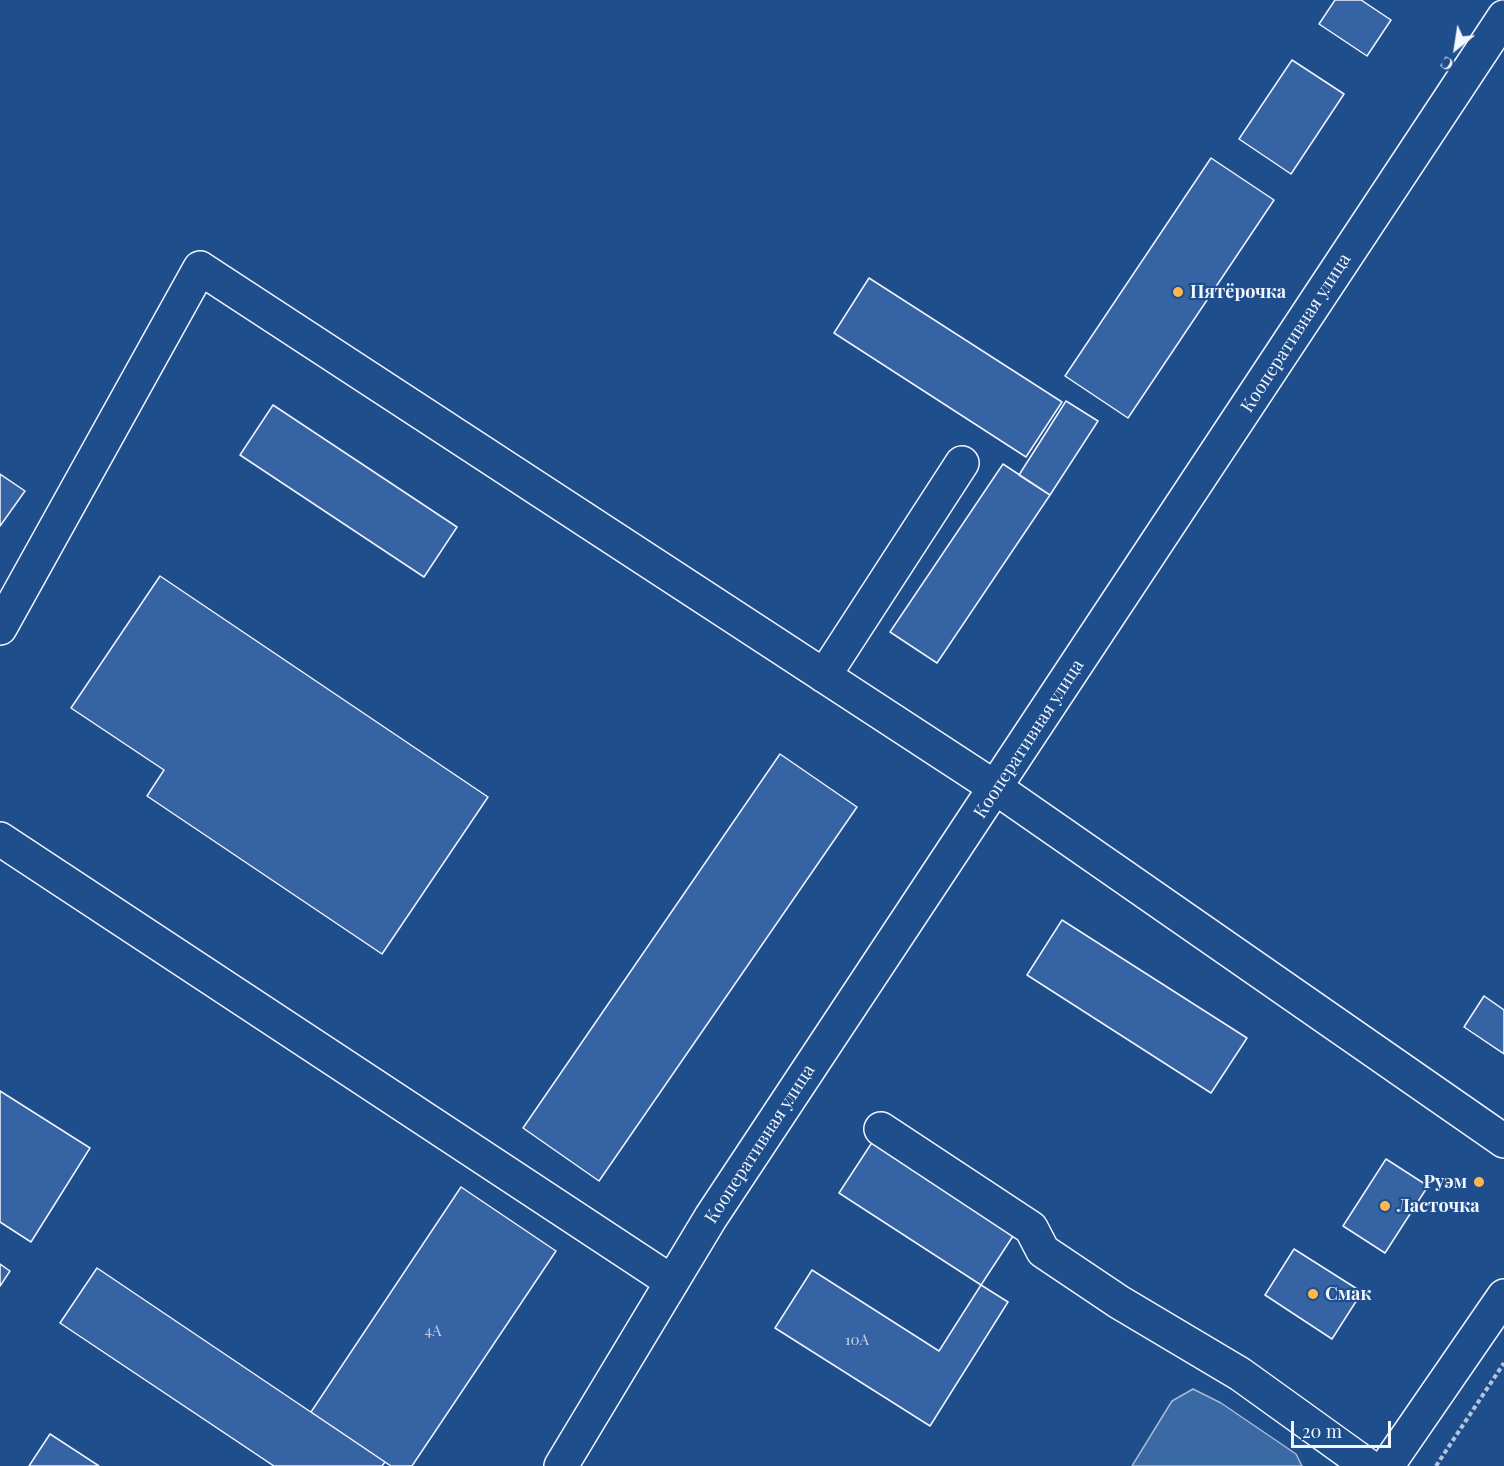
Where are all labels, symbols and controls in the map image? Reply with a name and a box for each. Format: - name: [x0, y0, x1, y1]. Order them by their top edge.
- north arrow: [1426, 18, 1486, 78]
- text: С: [1437, 52, 1457, 76]
- street label: Кооперативная улица: [1237, 250, 1355, 416]
- place label: Пятёрочка: [1190, 281, 1286, 303]
- marker: Пятёрочка: [1171, 285, 1185, 299]
- street label: Кооперативная улица: [970, 656, 1088, 822]
- street label: Кооперативная улица: [701, 1061, 819, 1227]
- place label: Руэм: [1423, 1171, 1467, 1193]
- marker: Руэм: [1472, 1175, 1486, 1189]
- place label: Ласточка: [1397, 1195, 1480, 1217]
- marker: Ласточка: [1378, 1199, 1392, 1213]
- place label: Смак: [1325, 1283, 1371, 1305]
- marker: Смак: [1306, 1287, 1320, 1301]
- house number: 4А: [425, 1322, 441, 1340]
- house number: 10А: [845, 1331, 869, 1349]
- scale bar: [1294, 1409, 1394, 1447]
- text: 20 m: [1302, 1419, 1342, 1443]

